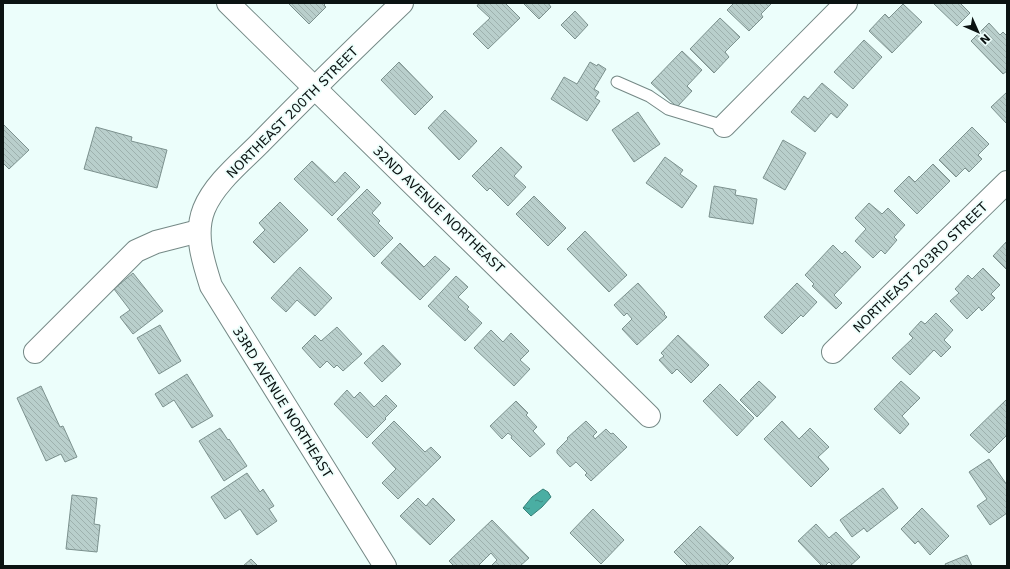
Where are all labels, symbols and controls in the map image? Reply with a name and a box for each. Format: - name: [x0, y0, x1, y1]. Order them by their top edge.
- north arrow: [958, 12, 998, 52]
- text: N: [977, 31, 993, 47]
- street label: NORTHEAST 200TH STREET: [224, 44, 361, 181]
- street label: 32ND AVENUE NORTHEAST: [370, 143, 507, 276]
- street label: NORTHEAST 203RD STREET: [850, 199, 991, 336]
- street label: 33RD AVENUE NORTHEAST: [230, 324, 335, 481]

